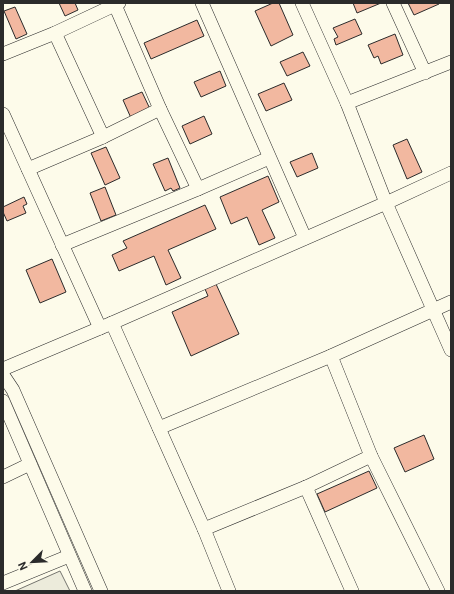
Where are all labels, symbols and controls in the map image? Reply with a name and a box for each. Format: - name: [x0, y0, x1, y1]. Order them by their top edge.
- north arrow: [12, 542, 52, 582]
- text: N: [16, 559, 31, 572]

